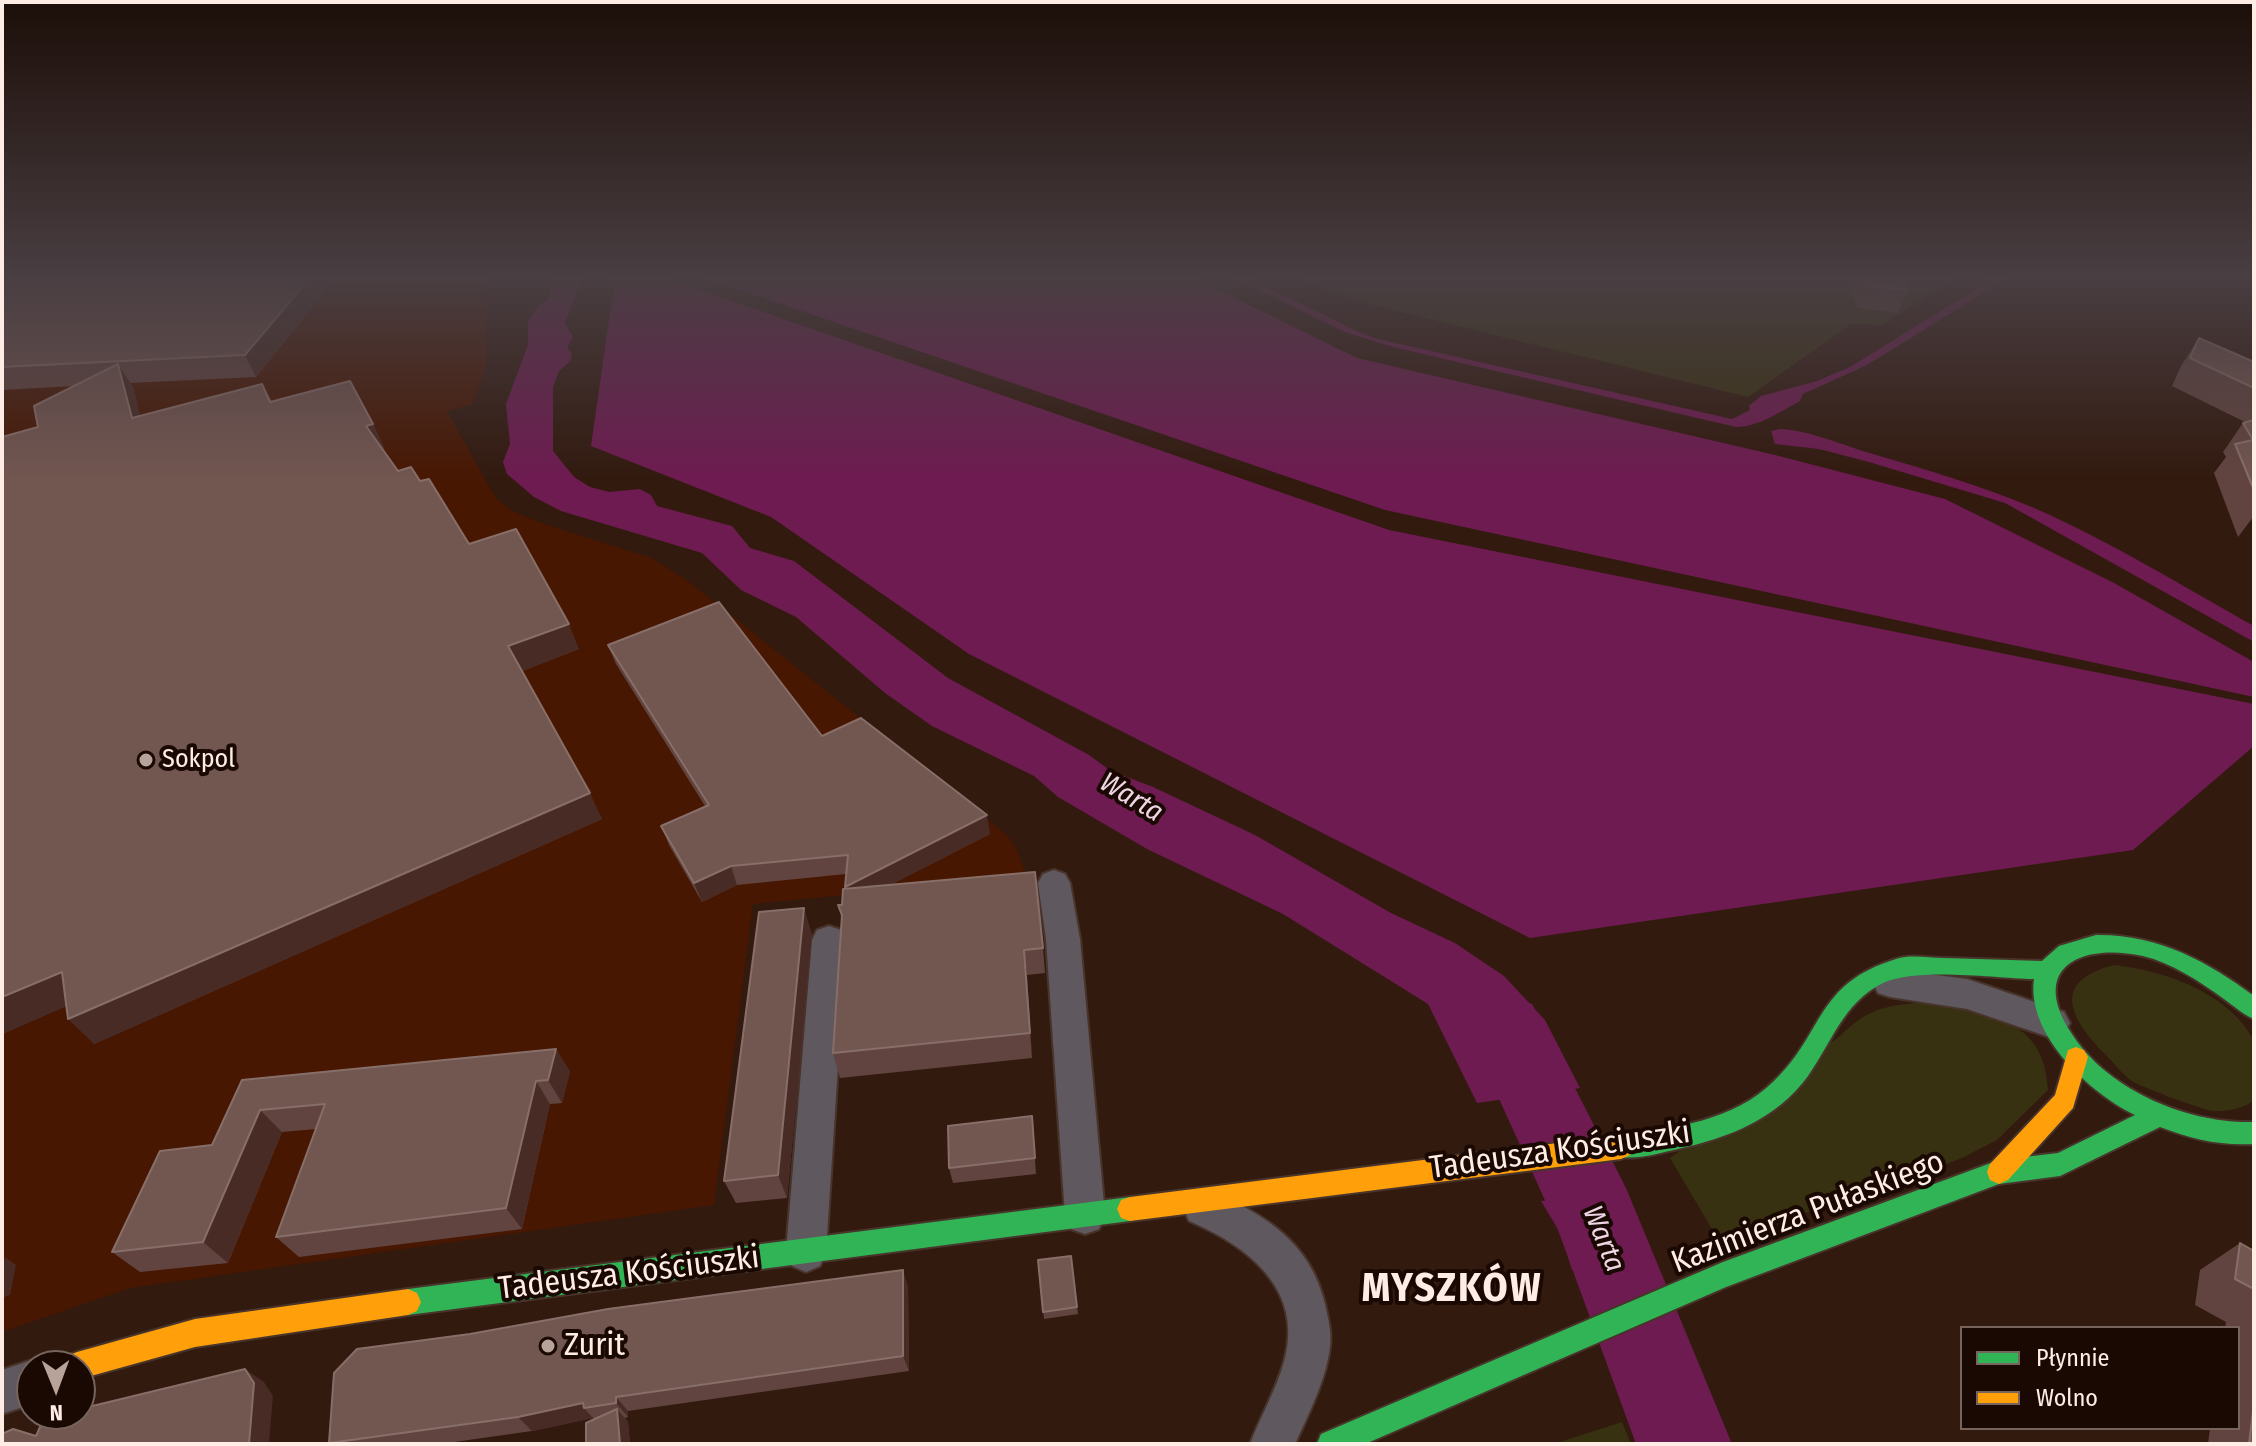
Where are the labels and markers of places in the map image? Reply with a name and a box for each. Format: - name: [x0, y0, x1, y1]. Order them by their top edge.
- place label: Sokpol: [162, 744, 235, 776]
- marker: Sokpol: [137, 751, 155, 769]
- place label: Zurit: [564, 1327, 625, 1365]
- marker: Zurit: [539, 1337, 557, 1355]

